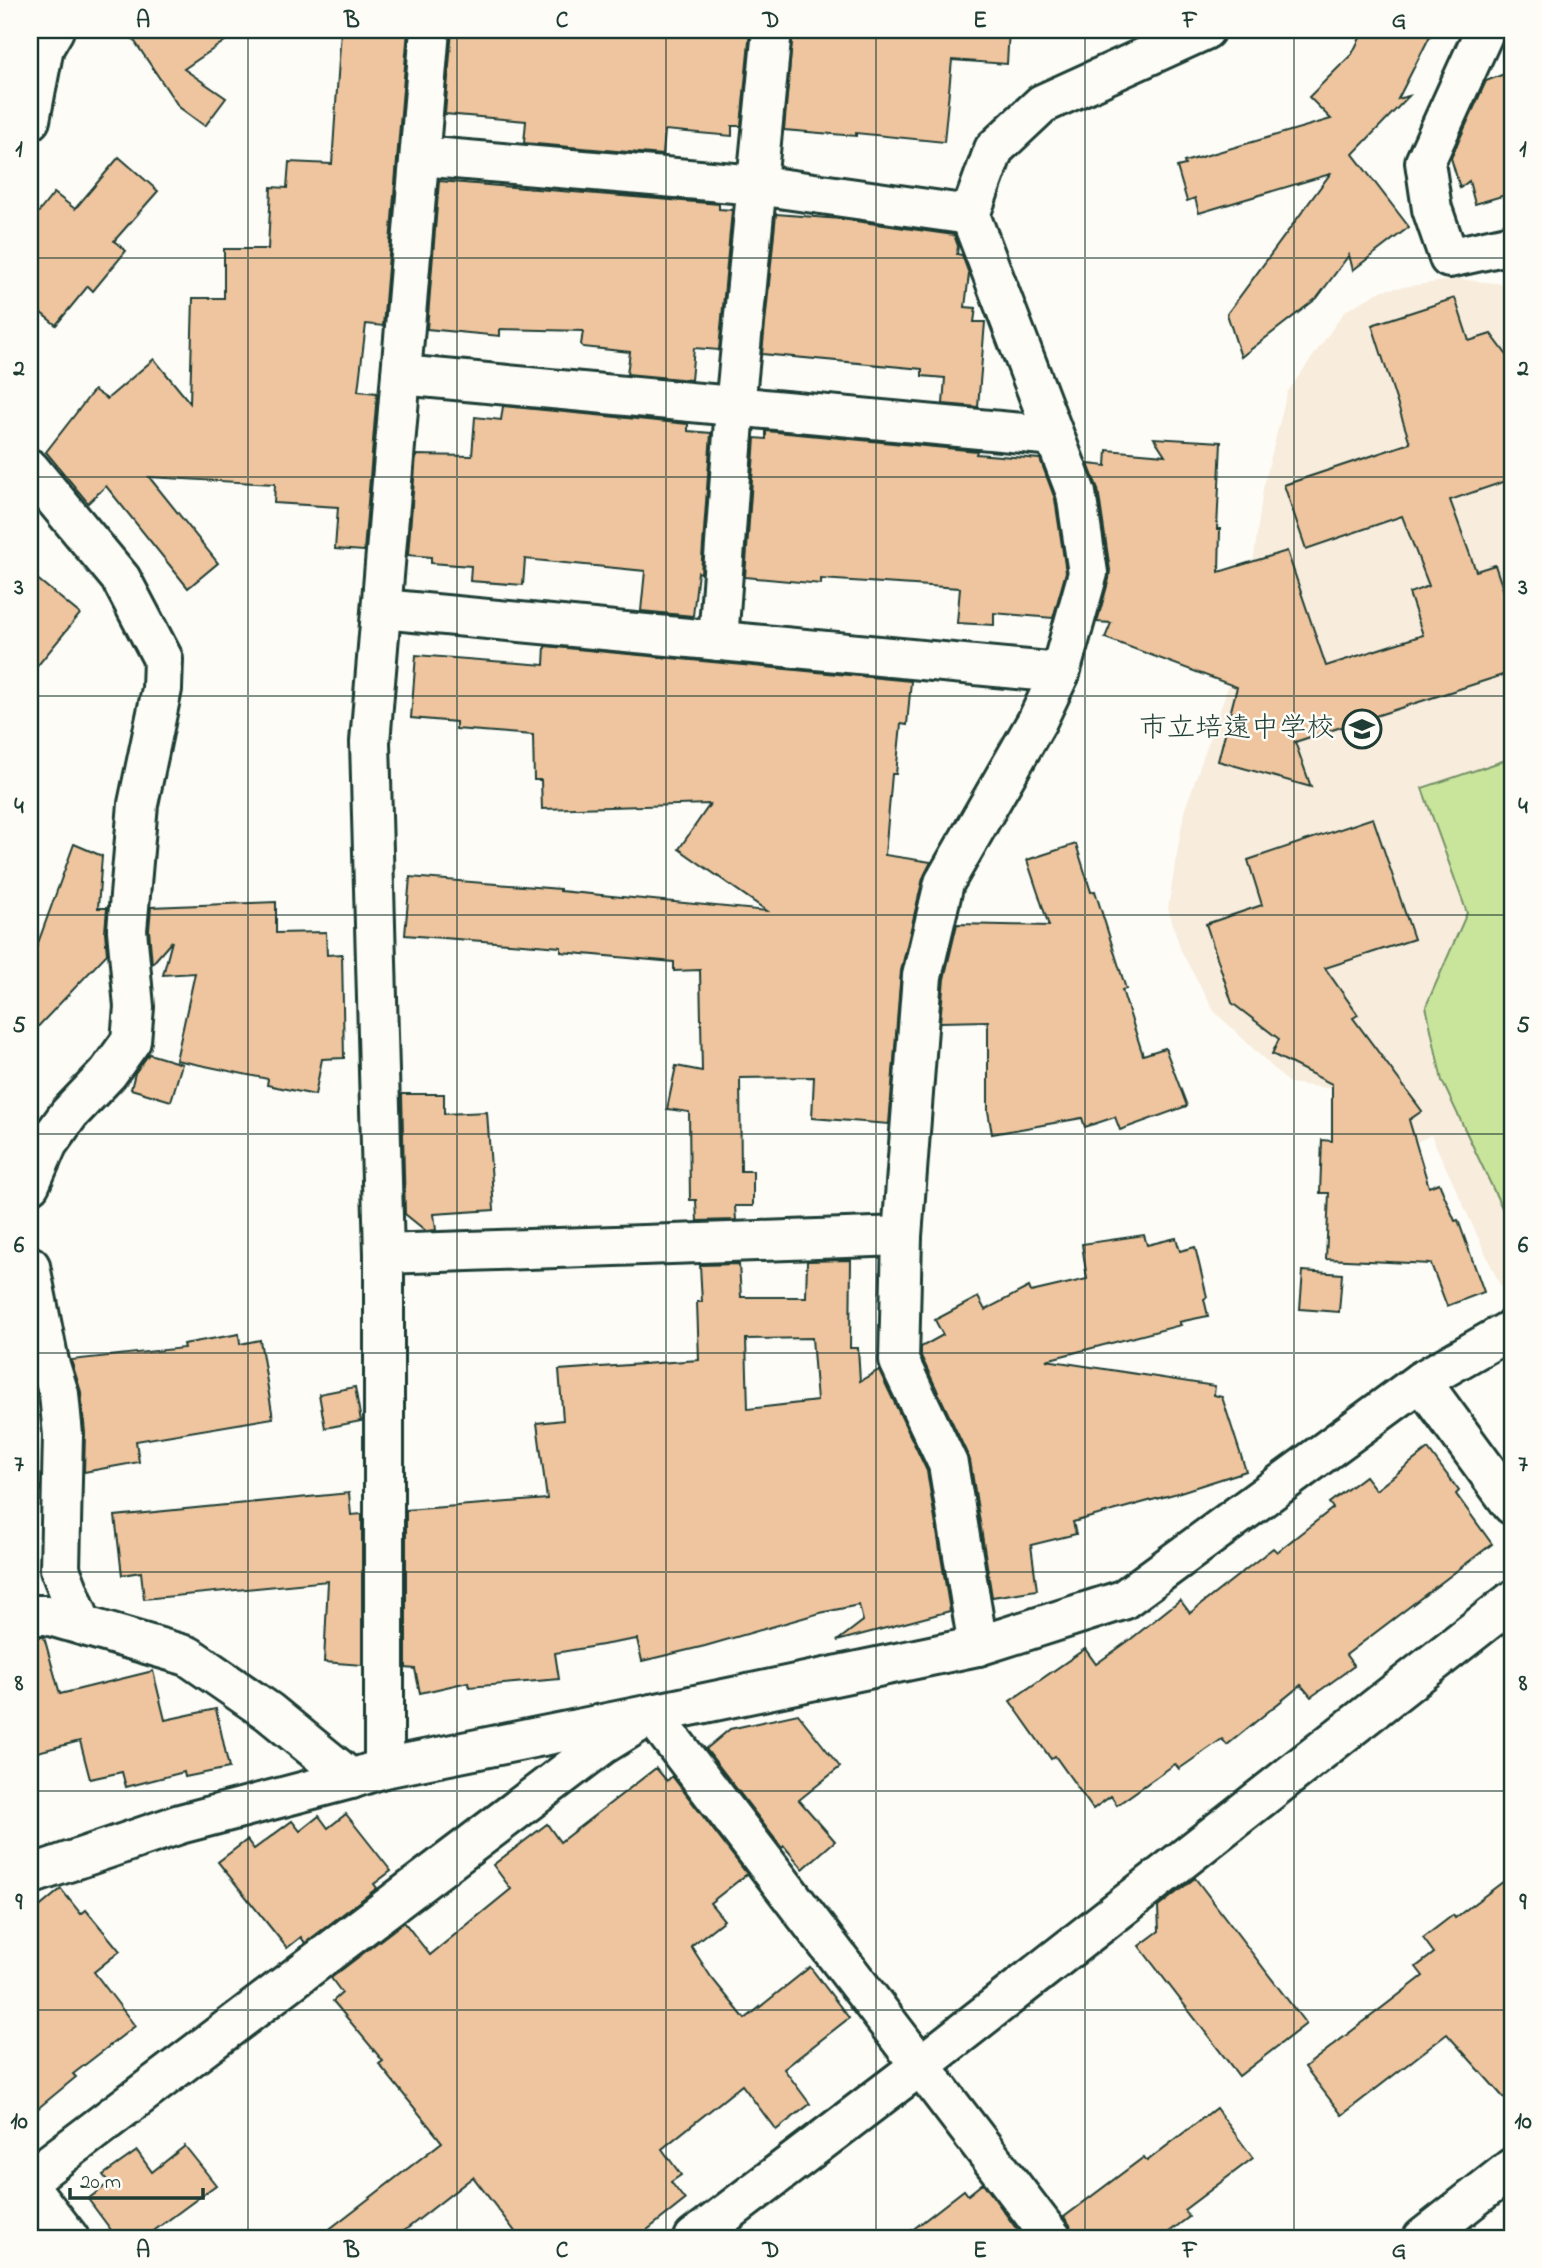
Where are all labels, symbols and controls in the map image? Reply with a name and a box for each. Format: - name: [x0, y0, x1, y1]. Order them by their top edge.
- text: A: [136, 5, 150, 38]
- text: B: [343, 5, 360, 38]
- text: C: [556, 5, 569, 38]
- text: D: [762, 5, 779, 38]
- text: E: [973, 5, 987, 38]
- text: F: [1182, 5, 1198, 38]
- text: G: [1392, 5, 1406, 38]
- text: 1: [15, 134, 23, 167]
- text: 1: [1519, 134, 1527, 167]
- text: 2: [12, 353, 25, 386]
- text: 2: [1516, 353, 1529, 386]
- text: 3: [13, 572, 24, 605]
- text: 3: [1517, 572, 1528, 605]
- school or university icon: 市立培遠中学校: [1341, 708, 1383, 750]
- place label: 市立培遠中学校: [1139, 709, 1335, 750]
- text: 4: [14, 791, 24, 824]
- text: 4: [1518, 791, 1528, 824]
- text: 5: [12, 1010, 26, 1043]
- text: 5: [1516, 1010, 1530, 1043]
- text: 6: [14, 1230, 25, 1263]
- text: 6: [1518, 1230, 1529, 1263]
- text: 7: [14, 1449, 24, 1482]
- text: 7: [1518, 1449, 1528, 1482]
- text: 8: [14, 1668, 24, 1701]
- text: 8: [1518, 1668, 1528, 1701]
- text: 9: [15, 1887, 24, 1920]
- text: 9: [1519, 1887, 1528, 1920]
- text: 10: [10, 2106, 28, 2139]
- text: 10: [1514, 2106, 1532, 2139]
- scale bar: [70, 2156, 203, 2200]
- text: 20 m: [80, 2168, 121, 2198]
- text: A: [136, 2235, 150, 2268]
- text: B: [343, 2235, 360, 2268]
- text: C: [556, 2235, 569, 2268]
- text: D: [762, 2235, 779, 2268]
- text: E: [973, 2235, 987, 2268]
- text: F: [1182, 2235, 1198, 2268]
- text: G: [1392, 2235, 1406, 2268]

